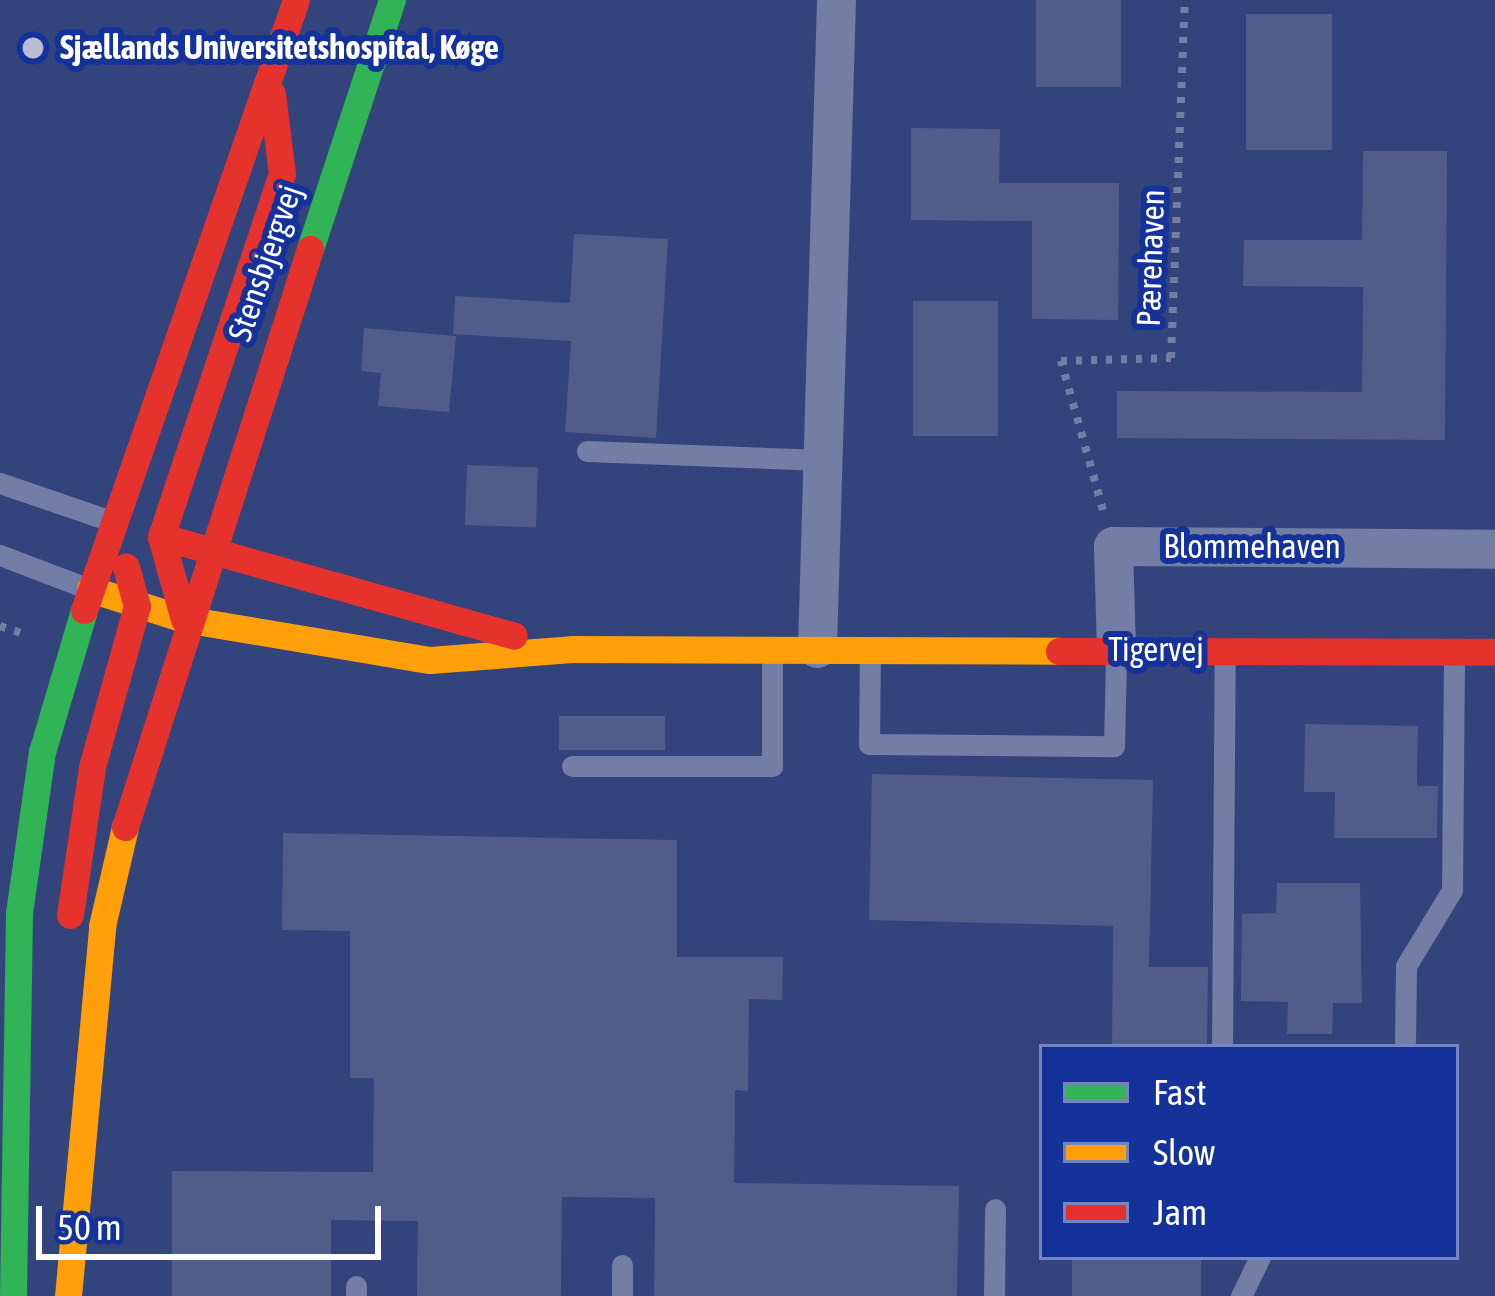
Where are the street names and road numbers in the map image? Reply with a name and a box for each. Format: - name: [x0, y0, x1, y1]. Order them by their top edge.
- street label: Stensbjergvej: [220, 180, 310, 346]
- street label: Pærehaven: [1129, 189, 1173, 327]
- street label: Blommehaven: [1163, 527, 1341, 567]
- street label: Tigervej: [1108, 630, 1204, 670]

